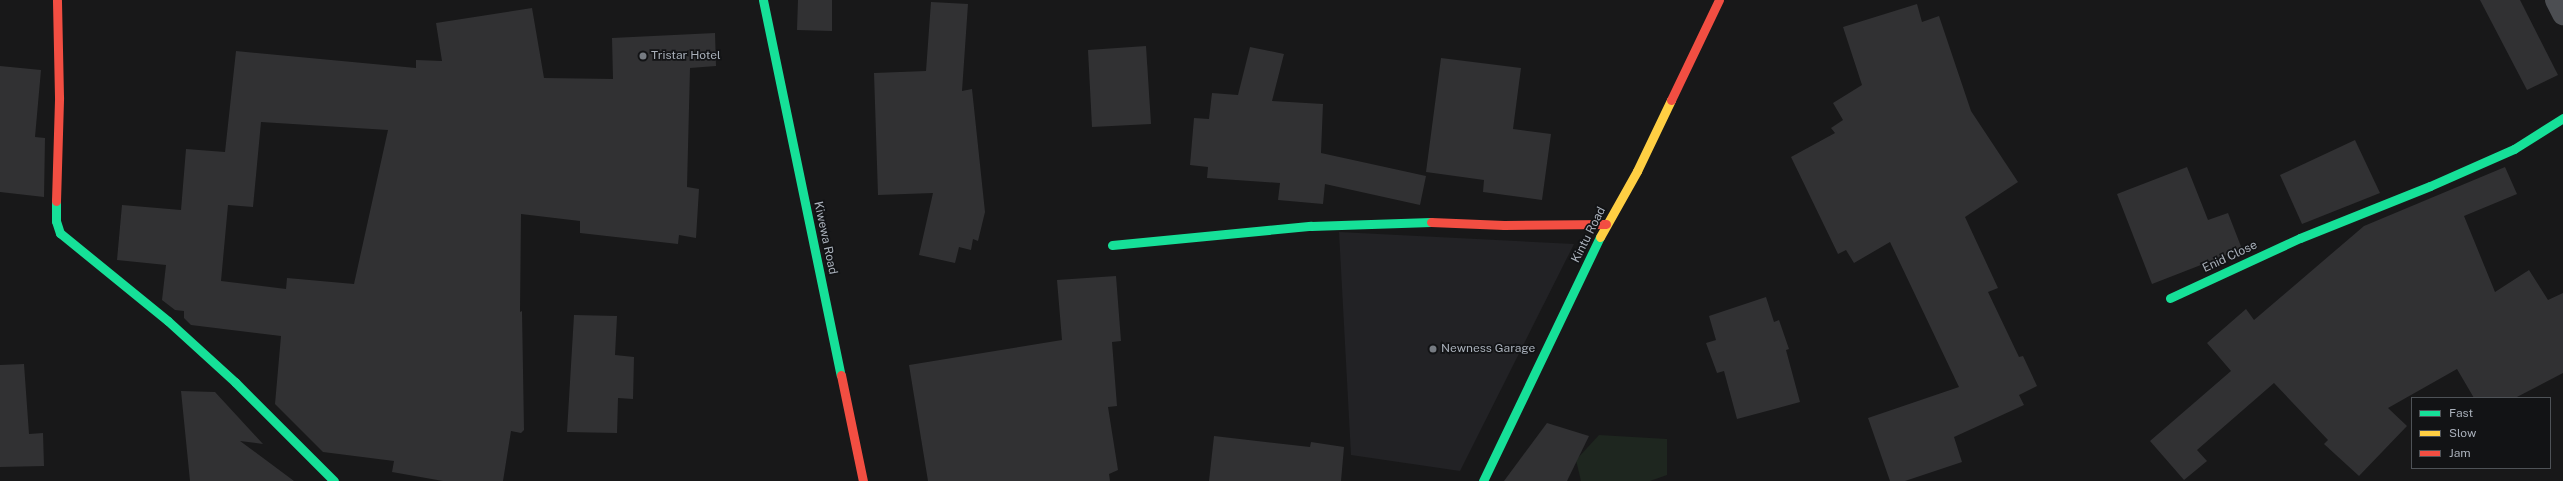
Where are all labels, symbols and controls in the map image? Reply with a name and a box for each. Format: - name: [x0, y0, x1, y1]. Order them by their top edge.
- place label: Tristar Hotel: [651, 49, 721, 63]
- marker: Tristar Hotel: [638, 51, 648, 61]
- street label: Kiwewa Road: [810, 200, 840, 276]
- street label: Kintu Road: [1569, 205, 1609, 265]
- street label: Enid Close: [2200, 238, 2260, 276]
- place label: Newness Garage: [1441, 342, 1535, 356]
- marker: Newness Garage: [1428, 344, 1438, 354]
- legend: [2411, 397, 2551, 469]
- text: Fast: [2449, 406, 2473, 420]
- text: Slow: [2449, 426, 2476, 440]
- text: Jam: [2449, 446, 2471, 460]

